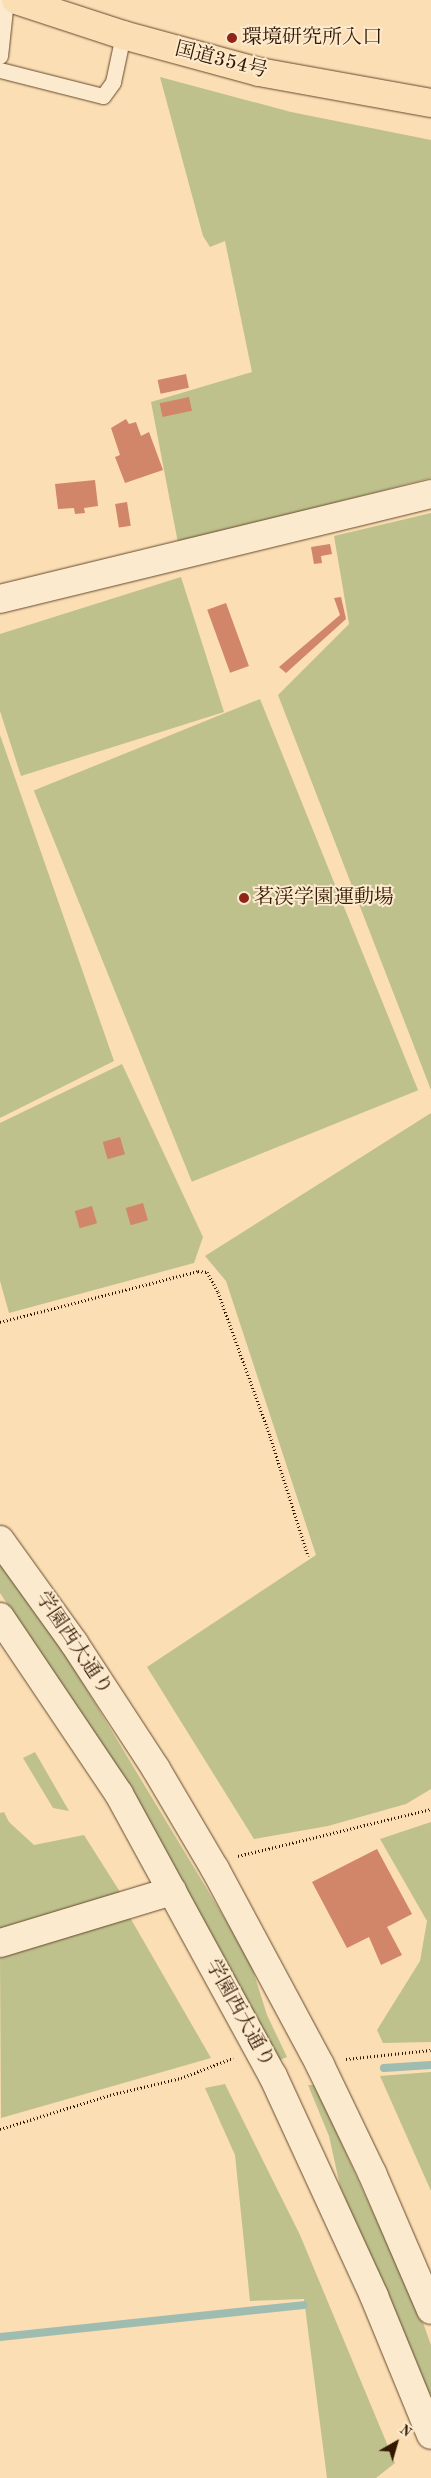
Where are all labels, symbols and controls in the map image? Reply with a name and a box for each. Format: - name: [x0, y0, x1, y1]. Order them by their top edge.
- place label: 環境研究所入口: [242, 26, 382, 50]
- marker: 環境研究所入口: [226, 32, 238, 44]
- street label: 国道354号: [172, 38, 270, 84]
- place label: 茗渓学園運動場: [254, 886, 394, 910]
- marker: 茗渓学園運動場: [238, 892, 250, 904]
- street label: 学園西大通り: [30, 1588, 116, 1700]
- street label: 学園西大通り: [199, 1956, 279, 2072]
- north arrow: [371, 2418, 421, 2468]
- text: N: [397, 2422, 414, 2440]

